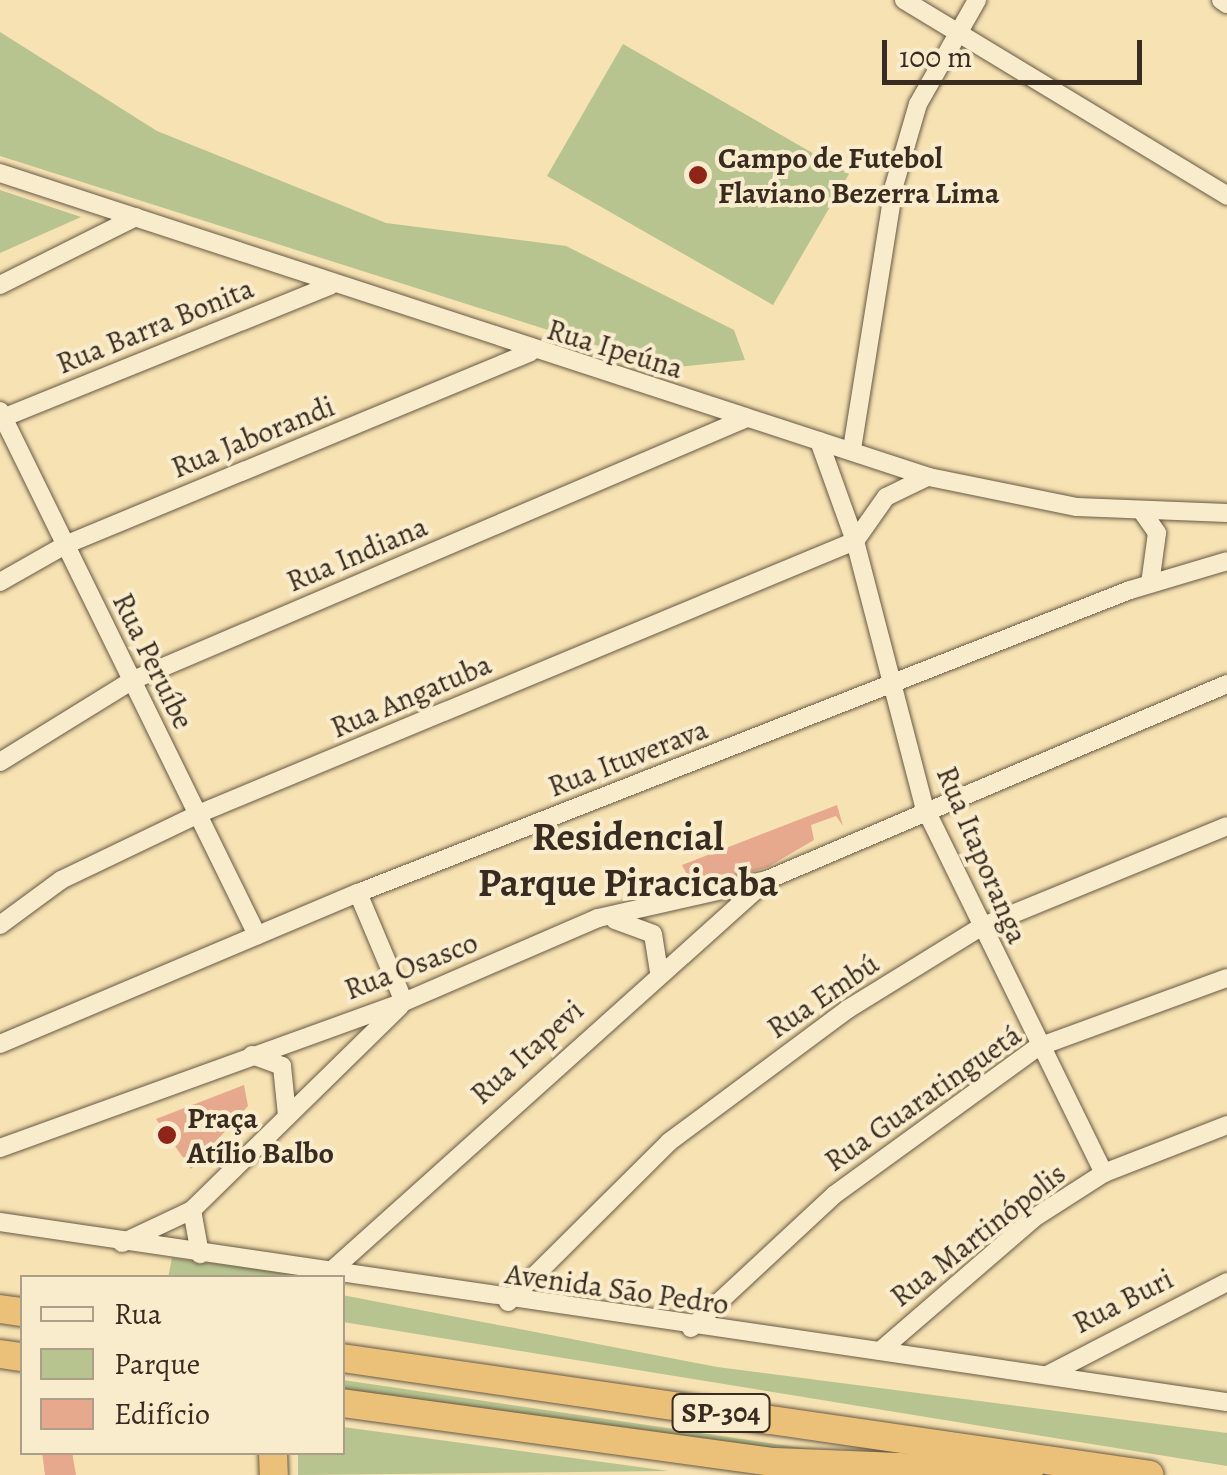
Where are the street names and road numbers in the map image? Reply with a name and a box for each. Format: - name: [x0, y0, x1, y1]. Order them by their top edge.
- street label: Rua Barra Bonita: [51, 270, 259, 382]
- street label: Rua Ipeúna: [543, 311, 687, 387]
- street label: Rua Jaborandi: [166, 388, 340, 486]
- street label: Rua Indiana: [281, 508, 433, 600]
- street label: Rua Peruíbe: [105, 587, 201, 735]
- street label: Rua Angatuba: [325, 646, 497, 746]
- street label: Rua Ituverava: [543, 711, 713, 805]
- street label: Rua Itaporanga: [928, 761, 1036, 949]
- street label: Rua Osasco: [339, 924, 483, 1008]
- street label: Rua Embú: [760, 946, 886, 1046]
- street label: Rua Itapevi: [463, 992, 591, 1112]
- street label: Rua Guaratinguetá: [818, 1017, 1028, 1179]
- street label: Rua Martinópolis: [883, 1155, 1073, 1315]
- street label: Avenida São Pedro: [503, 1256, 731, 1322]
- street label: Rua Buri: [1067, 1261, 1179, 1341]
- road number: SP-304: [671, 1390, 771, 1436]

